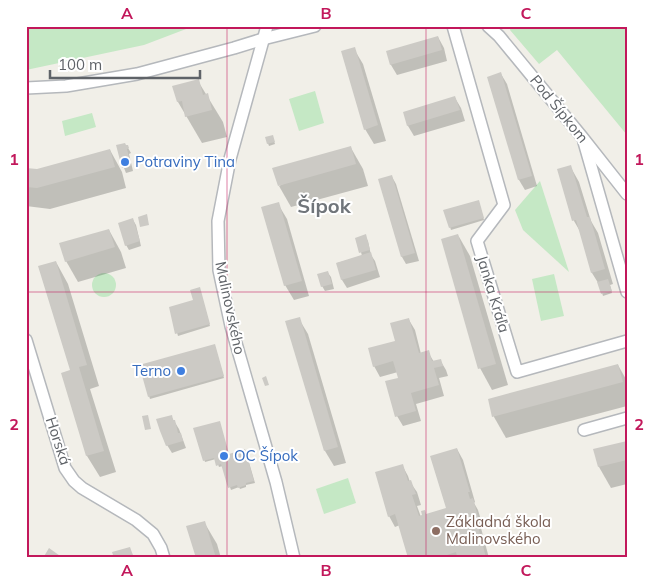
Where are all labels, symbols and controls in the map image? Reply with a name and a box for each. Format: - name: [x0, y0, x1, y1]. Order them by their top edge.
- text: A: [121, 3, 133, 23]
- text: B: [320, 3, 332, 23]
- text: C: [521, 3, 532, 23]
- scale bar: [50, 48, 200, 80]
- text: 100 m: [58, 55, 102, 74]
- street label: Pod Šípkom: [526, 71, 593, 147]
- text: 1: [9, 149, 19, 169]
- text: 1: [634, 149, 644, 169]
- place label: Potraviny Tina: [135, 152, 235, 171]
- marker: Potraviny Tina: [119, 156, 131, 168]
- district label: Šípok: [297, 193, 352, 218]
- street label: Janka Kráľa: [473, 253, 514, 335]
- street label: Malinovského: [211, 260, 250, 356]
- place label: Terno: [132, 361, 171, 380]
- marker: Terno: [175, 365, 187, 377]
- text: 2: [9, 414, 19, 434]
- street label: Horská: [42, 414, 75, 467]
- text: 2: [634, 414, 644, 434]
- place label: OC Šípok: [234, 446, 298, 465]
- marker: OC Šípok: [218, 450, 230, 462]
- place label: Základná škola Malinovského: [446, 512, 551, 548]
- marker: Základná škola Malinovského: [430, 525, 442, 537]
- text: A: [121, 560, 133, 580]
- text: B: [320, 560, 332, 580]
- text: C: [521, 560, 532, 580]

